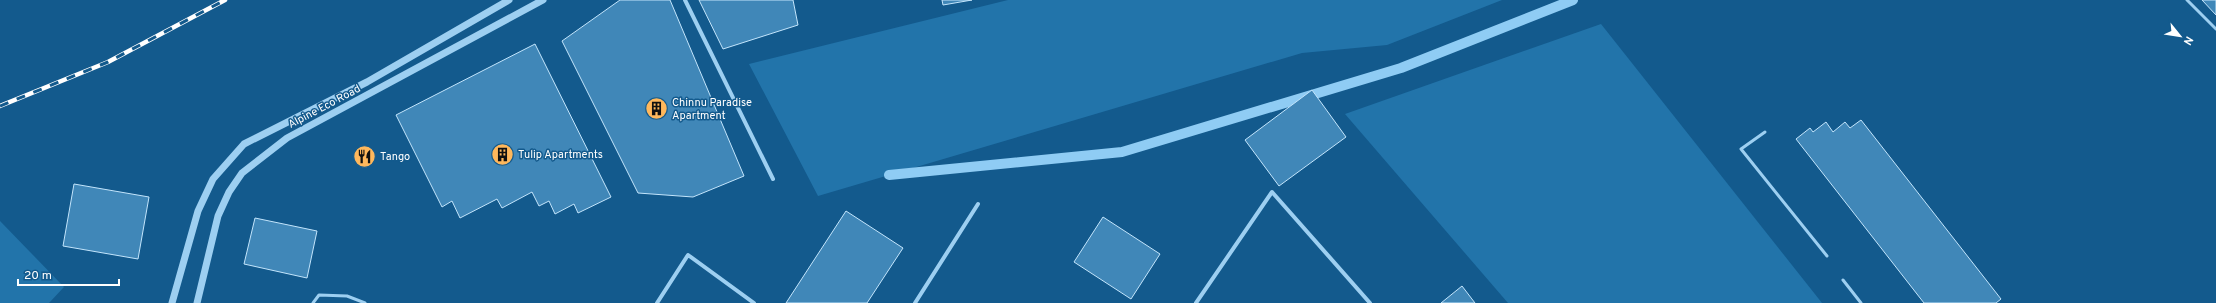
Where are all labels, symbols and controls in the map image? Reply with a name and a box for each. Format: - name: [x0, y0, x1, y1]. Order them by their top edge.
- north arrow: [2160, 16, 2200, 56]
- text: N: [2180, 34, 2196, 47]
- street label: Alpine Eco Road: [286, 82, 363, 132]
- building icon: Chinnu Paradise Apartment: [643, 95, 669, 121]
- place label: Chinnu Paradise Apartment: [672, 96, 752, 123]
- building icon: Tulip Apartments: [489, 141, 515, 167]
- restaurant icon: Tango: [351, 143, 377, 169]
- place label: Tulip Apartments: [518, 148, 603, 162]
- place label: Tango: [380, 150, 410, 164]
- scale bar: [18, 261, 119, 287]
- text: 20 m: [24, 268, 52, 284]

